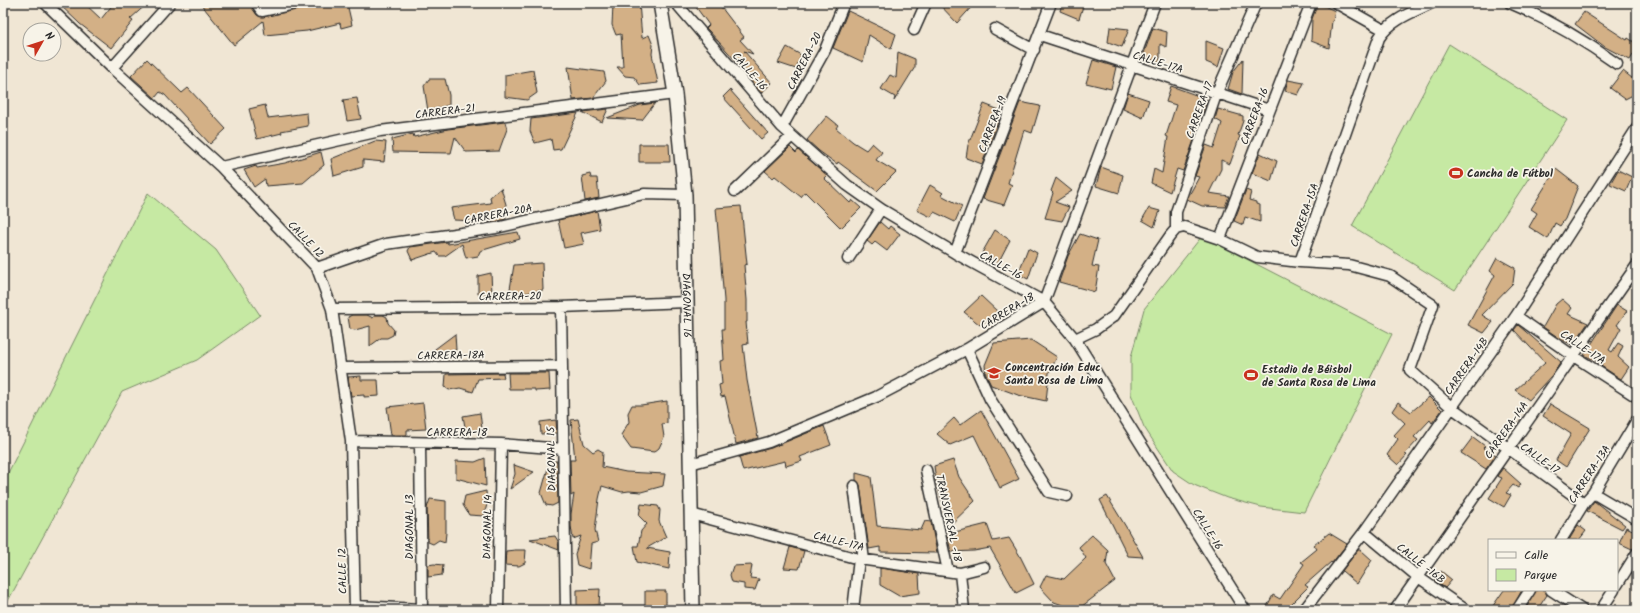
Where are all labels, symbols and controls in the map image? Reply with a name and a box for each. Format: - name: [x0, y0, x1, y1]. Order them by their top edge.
- north arrow: [22, 22, 62, 62]
- text: N: [40, 28, 58, 45]
- street label: CARRERA-20: [783, 29, 827, 93]
- street label: CALLE-17A: [1130, 47, 1185, 79]
- street label: CALLE-16: [727, 48, 771, 95]
- street label: CARRERA-17: [1181, 79, 1219, 141]
- street label: CARRERA-16: [1236, 85, 1274, 148]
- street label: CARRERA-19: [974, 93, 1012, 155]
- street label: CARRERA-21: [414, 99, 476, 125]
- sports icon: Cancha de Fútbol: [1448, 165, 1464, 181]
- place label: Cancha de Fútbol: [1467, 165, 1553, 183]
- street label: CARRERA-15A: [1286, 181, 1324, 250]
- street label: CARRERA-20A: [462, 199, 534, 230]
- street label: CALLE 12: [283, 217, 328, 262]
- street label: CALLE-16: [976, 247, 1025, 285]
- street label: DIAGONAL 16: [677, 273, 696, 338]
- street label: CARRERA-20: [479, 287, 542, 307]
- street label: CARRERA-18: [977, 288, 1039, 335]
- street label: CALLE-17A: [1556, 326, 1609, 370]
- street label: CARRERA-14B: [1440, 334, 1493, 399]
- street label: CARRERA-18A: [417, 346, 485, 366]
- place label: Concentración Educ Santa Rosa de Lima: [1005, 359, 1104, 390]
- place label: Estadio de Béisbol de Santa Rosa de Lima: [1262, 361, 1376, 392]
- school or university icon: Concentración Educ Santa Rosa de Lima: [986, 365, 1002, 381]
- sports icon: Estadio de Béisbol de Santa Rosa de Lima: [1243, 367, 1259, 383]
- street label: CARRERA-14A: [1480, 398, 1534, 463]
- street label: CARRERA-18: [427, 424, 488, 442]
- street label: DIAGONAL 15: [542, 425, 562, 491]
- street label: CALLE-17: [1516, 438, 1564, 480]
- street label: CARRERA-13A: [1564, 441, 1616, 508]
- street label: TRANSVERSAL -18: [930, 473, 966, 564]
- street label: DIAGONAL 14: [478, 494, 498, 560]
- street label: DIAGONAL 13: [401, 495, 419, 559]
- street label: CALLE-16: [1187, 505, 1227, 554]
- street label: CALLE-17A: [811, 527, 866, 557]
- street label: CALLE -16B: [1392, 539, 1449, 589]
- legend: [1488, 539, 1618, 591]
- text: Calle: [1524, 546, 1549, 565]
- street label: CALLE 12: [334, 548, 352, 594]
- text: Parque: [1524, 566, 1558, 585]

